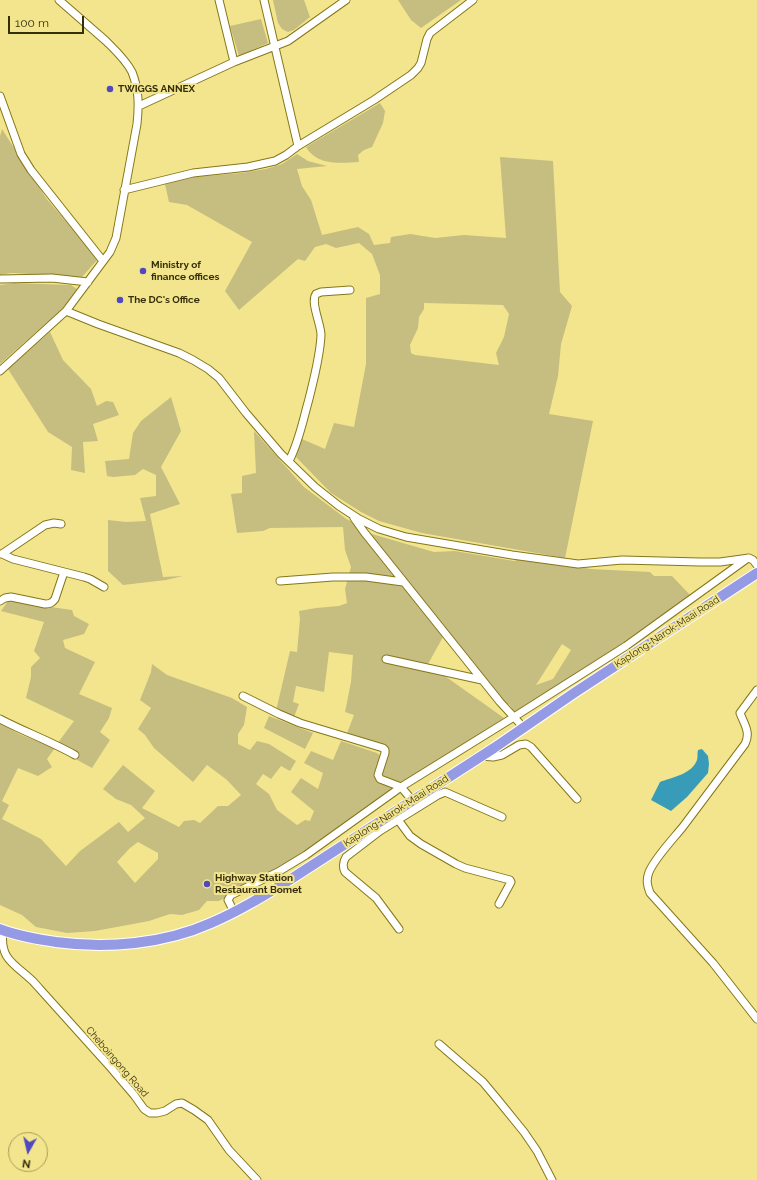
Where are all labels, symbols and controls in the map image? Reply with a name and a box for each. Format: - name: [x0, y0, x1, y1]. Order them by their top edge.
- scale bar: [10, 8, 86, 34]
- text: 100 m: [15, 16, 49, 30]
- place label: TWIGGS ANNEX: [118, 83, 195, 95]
- marker: TWIGGS ANNEX: [105, 84, 115, 94]
- place label: Ministry of finance offices: [151, 259, 219, 282]
- marker: Ministry of finance offices: [138, 266, 148, 276]
- place label: The DC's Office: [128, 294, 200, 306]
- marker: The DC's Office: [115, 295, 125, 305]
- street label: Kaplong-Narok-Maai Road: [612, 594, 722, 670]
- street label: Kaplong-Narok-Maai Road: [341, 773, 451, 849]
- place label: Highway Station Restaurant Bomet: [215, 872, 302, 896]
- marker: Highway Station Restaurant Bomet: [202, 879, 212, 889]
- street label: Cheboingong Road: [83, 1024, 151, 1100]
- north arrow: [8, 1132, 48, 1172]
- text: N: [21, 1156, 31, 1170]

